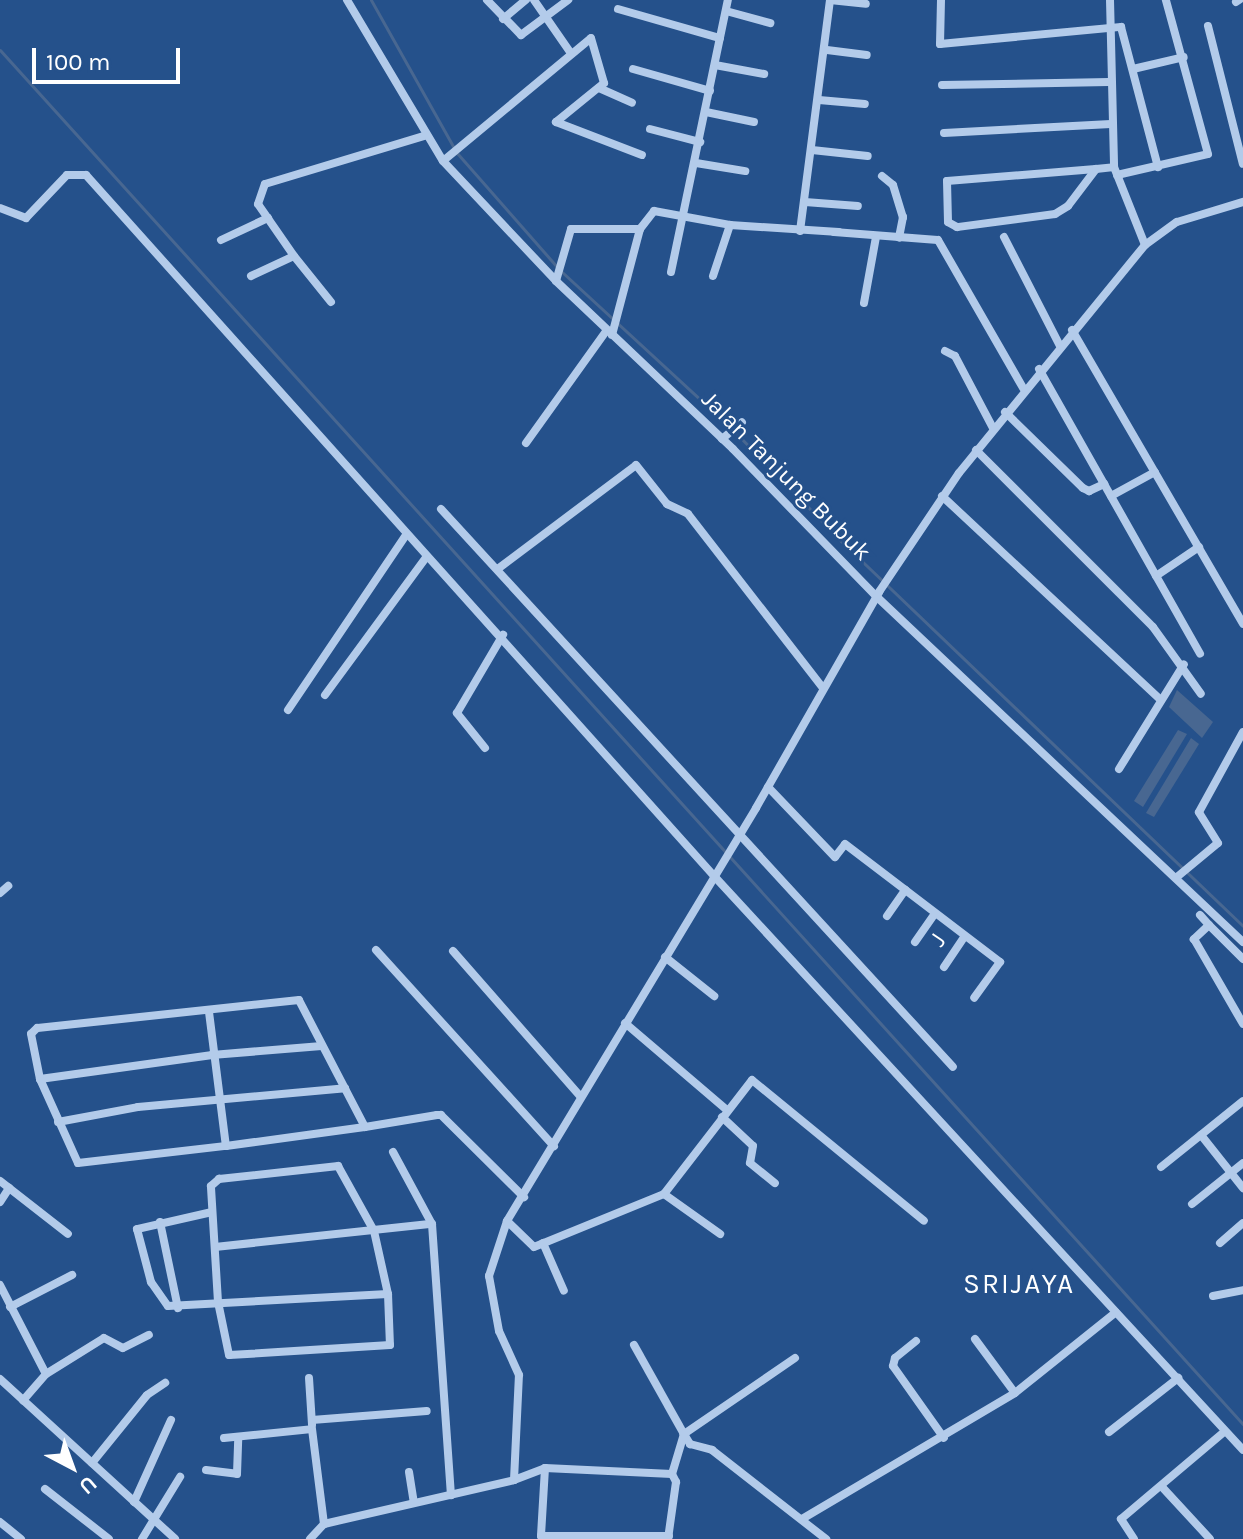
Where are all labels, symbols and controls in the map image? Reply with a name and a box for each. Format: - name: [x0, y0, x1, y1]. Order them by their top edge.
- scale bar: [36, 32, 184, 82]
- text: 100 m: [46, 48, 111, 76]
- street label: Jalan Tanjung Bubuk: [695, 385, 877, 567]
- street label: J: [923, 928, 953, 952]
- district label: SRIJAYA: [963, 1267, 1075, 1301]
- north arrow: [32, 1427, 112, 1507]
- text: U: [73, 1470, 102, 1500]

